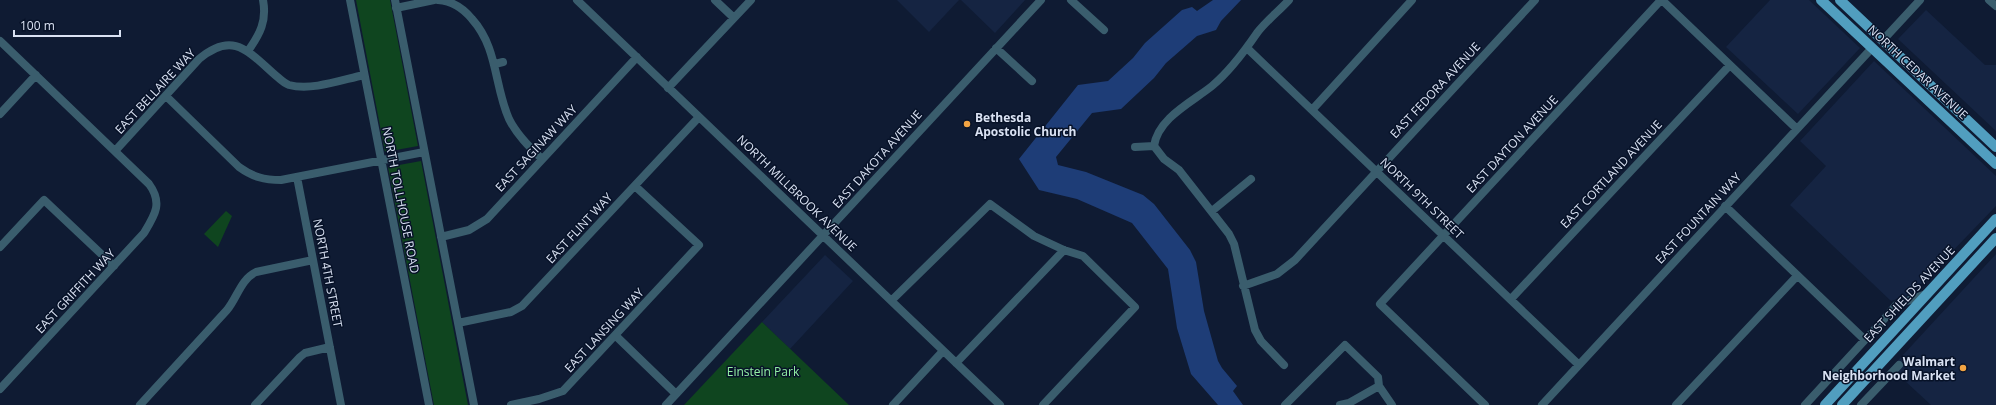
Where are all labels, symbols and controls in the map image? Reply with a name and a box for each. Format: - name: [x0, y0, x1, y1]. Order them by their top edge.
- scale bar: [14, 12, 120, 38]
- text: 100 m: [20, 17, 55, 34]
- street label: NORTH CEDAR AVENUE: [1864, 21, 1972, 123]
- street label: EAST FEDORA AVENUE: [1386, 38, 1484, 142]
- street label: EAST BELLAIRE WAY: [111, 44, 199, 137]
- street label: EAST DAYTON AVENUE: [1462, 92, 1562, 196]
- street label: EAST SAGINAW WAY: [491, 101, 581, 195]
- street label: EAST DAKOTA AVENUE: [828, 106, 926, 212]
- place label: Bethesda Apostolic Church: [975, 109, 1076, 140]
- street label: EAST CORTLAND AVENUE: [1556, 116, 1666, 232]
- marker: Bethesda Apostolic Church: [962, 119, 972, 129]
- street label: NORTH TOLLHOUSE ROAD: [378, 125, 424, 275]
- street label: NORTH MILLBROOK AVENUE: [733, 131, 861, 255]
- street label: NORTH 9TH STREET: [1376, 154, 1468, 243]
- street label: EAST FOUNTAIN WAY: [1651, 168, 1745, 267]
- street label: EAST FLINT WAY: [542, 189, 616, 267]
- street label: NORTH 4TH STREET: [309, 217, 347, 329]
- street label: EAST SHIELDS AVENUE: [1860, 242, 1958, 346]
- street label: EAST GRIFFITH WAY: [31, 245, 119, 337]
- street label: EAST LANSING WAY: [560, 284, 648, 376]
- place label: Walmart Neighborhood Market: [1822, 353, 1955, 384]
- park label: Einstein Park: [727, 363, 800, 380]
- marker: Walmart Neighborhood Market: [1958, 363, 1968, 373]

